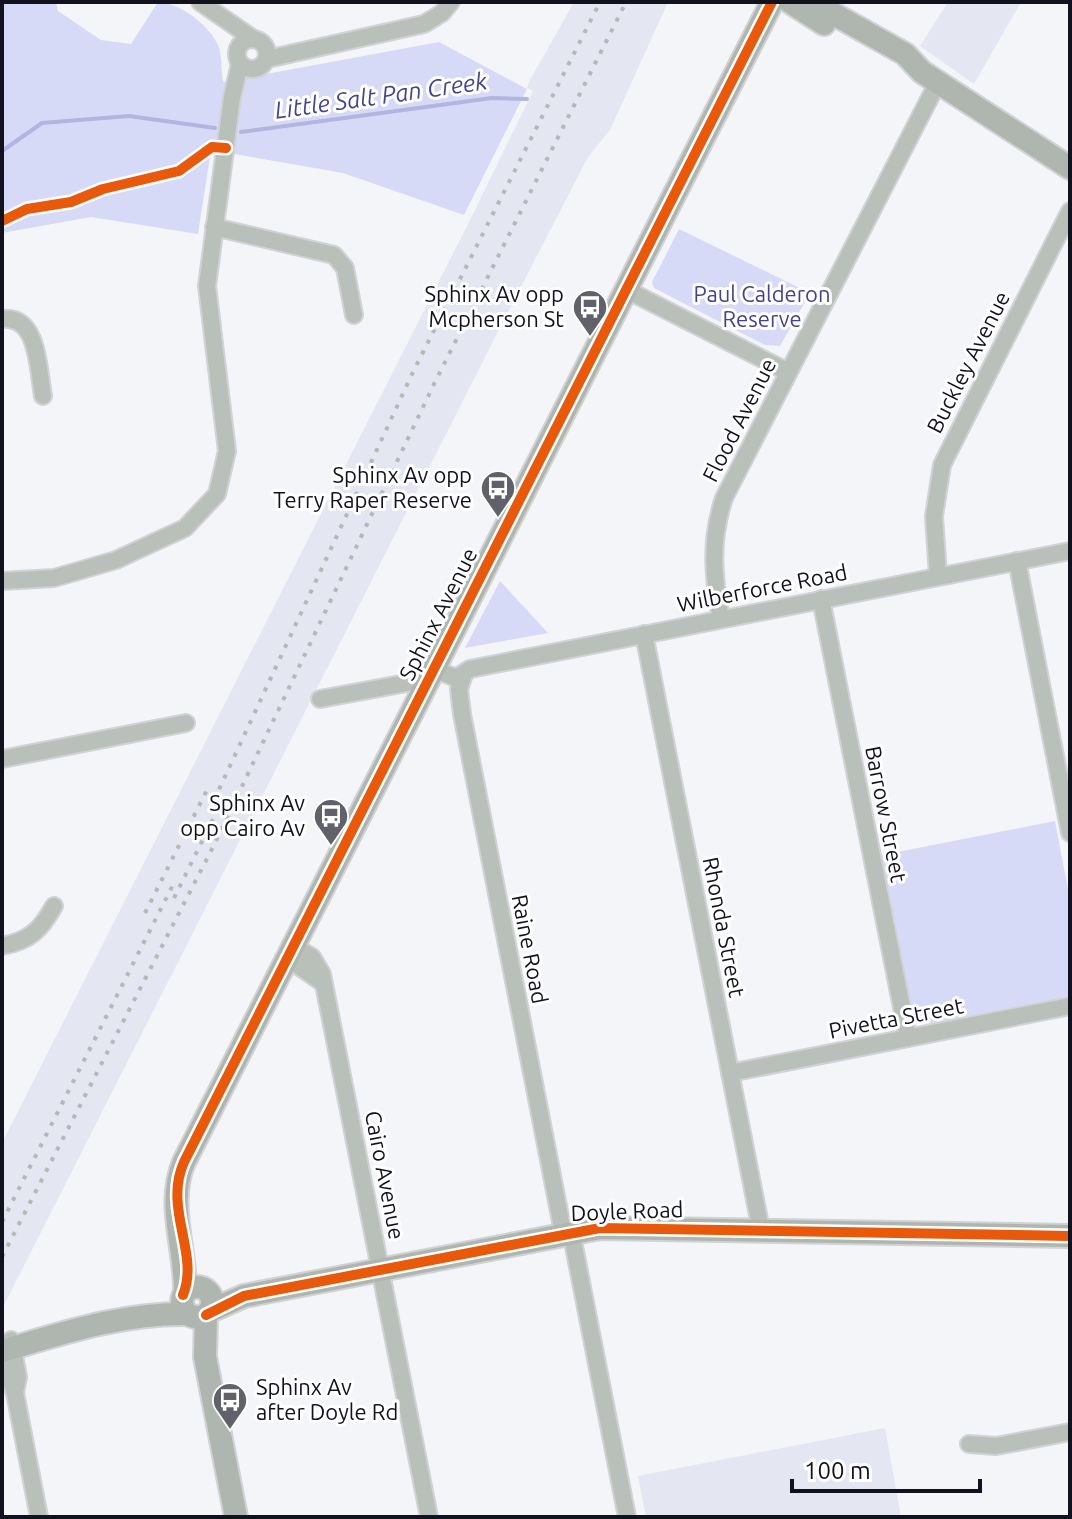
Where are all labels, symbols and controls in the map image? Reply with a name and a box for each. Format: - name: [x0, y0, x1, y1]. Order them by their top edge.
- water label: Little Salt Pan Creek: [273, 67, 490, 124]
- place label: Sphinx Av opp Mcpherson St: [425, 281, 564, 331]
- park label: Paul Calderon Reserve: [694, 281, 830, 331]
- street label: Buckley Avenue: [921, 287, 1014, 437]
- bus stop icon: Sphinx Av opp Mcpherson St: [571, 288, 609, 338]
- street label: Flood Avenue: [697, 354, 780, 486]
- place label: Sphinx Av opp Terry Raper Reserve: [273, 462, 472, 512]
- bus stop icon: Sphinx Av opp Terry Raper Reserve: [479, 469, 517, 519]
- street label: Sphinx Avenue: [393, 543, 482, 684]
- street label: Wilberforce Road: [675, 559, 849, 616]
- street label: Barrow Street: [861, 744, 912, 885]
- place label: Sphinx Av opp Cairo Av: [180, 790, 305, 840]
- bus stop icon: Sphinx Av opp Cairo Av: [312, 797, 350, 847]
- street label: Rhonda Street: [699, 855, 750, 1000]
- street label: Raine Road: [508, 892, 553, 1006]
- street label: Pivetta Street: [827, 992, 966, 1043]
- street label: Cairo Avenue: [361, 1108, 410, 1241]
- street label: Doyle Road: [570, 1196, 684, 1225]
- place label: Sphinx Av after Doyle Rd: [256, 1374, 398, 1424]
- bus stop icon: Sphinx Av after Doyle Rd: [211, 1381, 249, 1431]
- scale bar: [792, 1443, 980, 1493]
- text: 100 m: [804, 1457, 871, 1484]

